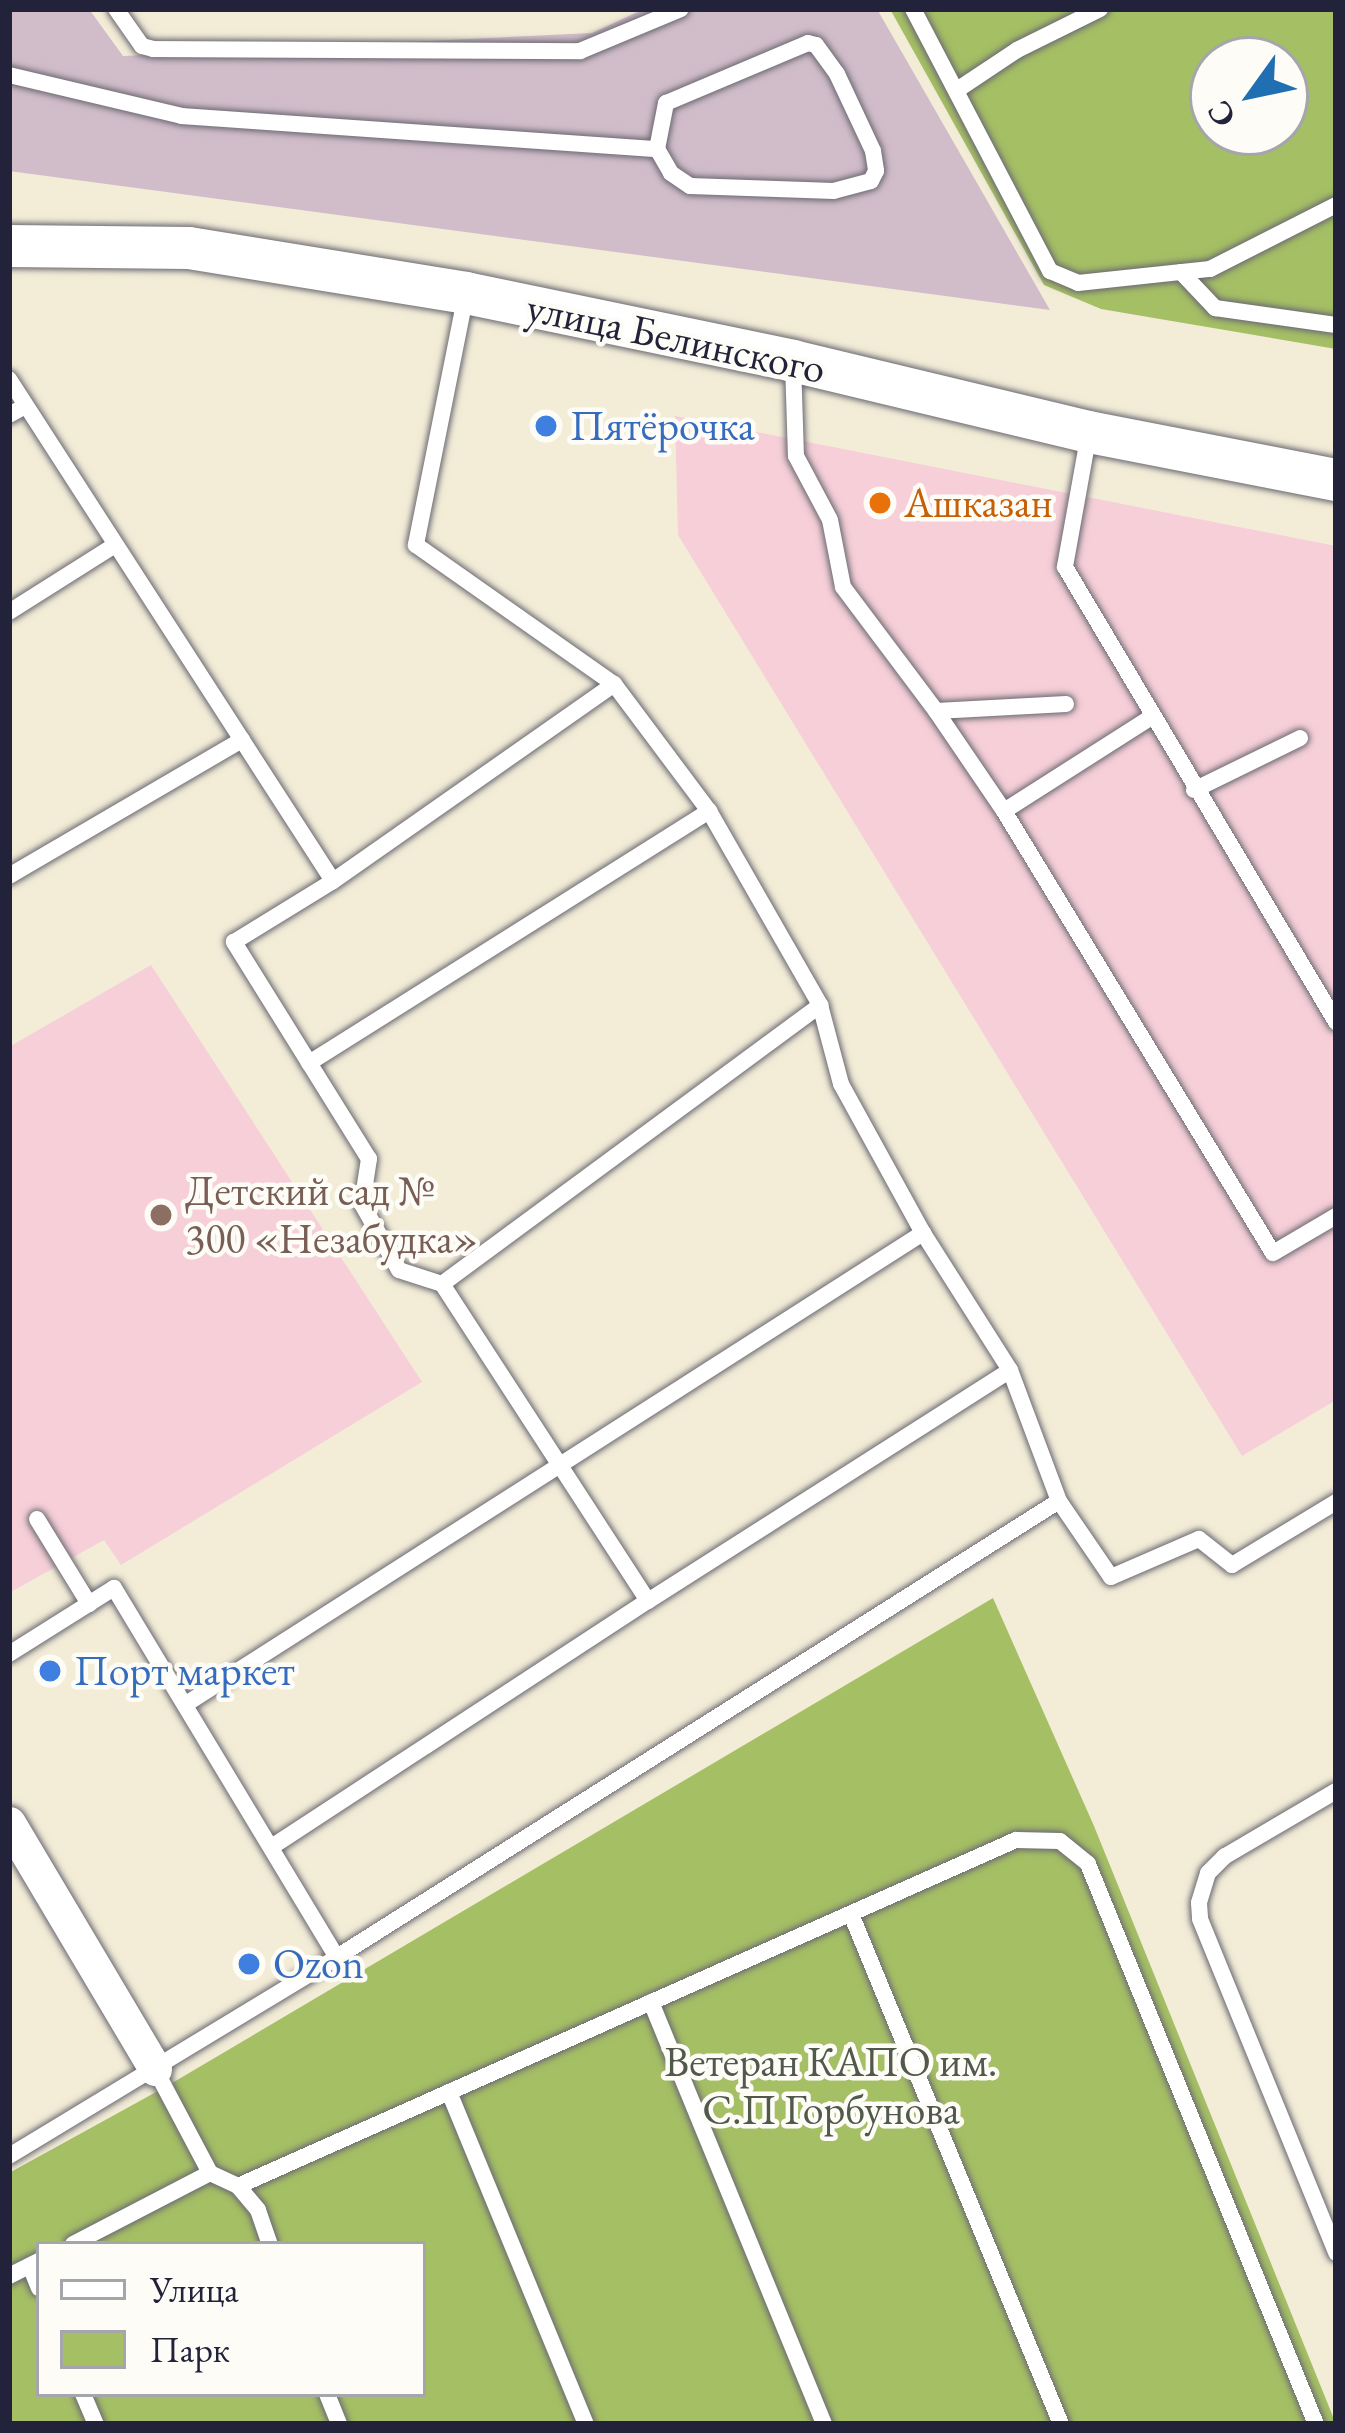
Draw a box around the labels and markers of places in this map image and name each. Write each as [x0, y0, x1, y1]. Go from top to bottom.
place label: Пятёрочка [570, 401, 755, 451]
marker: Пятёрочка [533, 413, 559, 439]
place label: Ашказан [904, 478, 1053, 528]
marker: Ашказан [867, 490, 893, 516]
place label: Детский сад № 300 «Незабудка» [185, 1166, 478, 1264]
marker: Детский сад № 300 «Незабудка» [148, 1202, 174, 1228]
place label: Порт маркет [74, 1646, 295, 1696]
marker: Порт маркет [37, 1658, 63, 1684]
place label: Ozon [273, 1939, 364, 1989]
marker: Ozon [236, 1951, 262, 1977]

